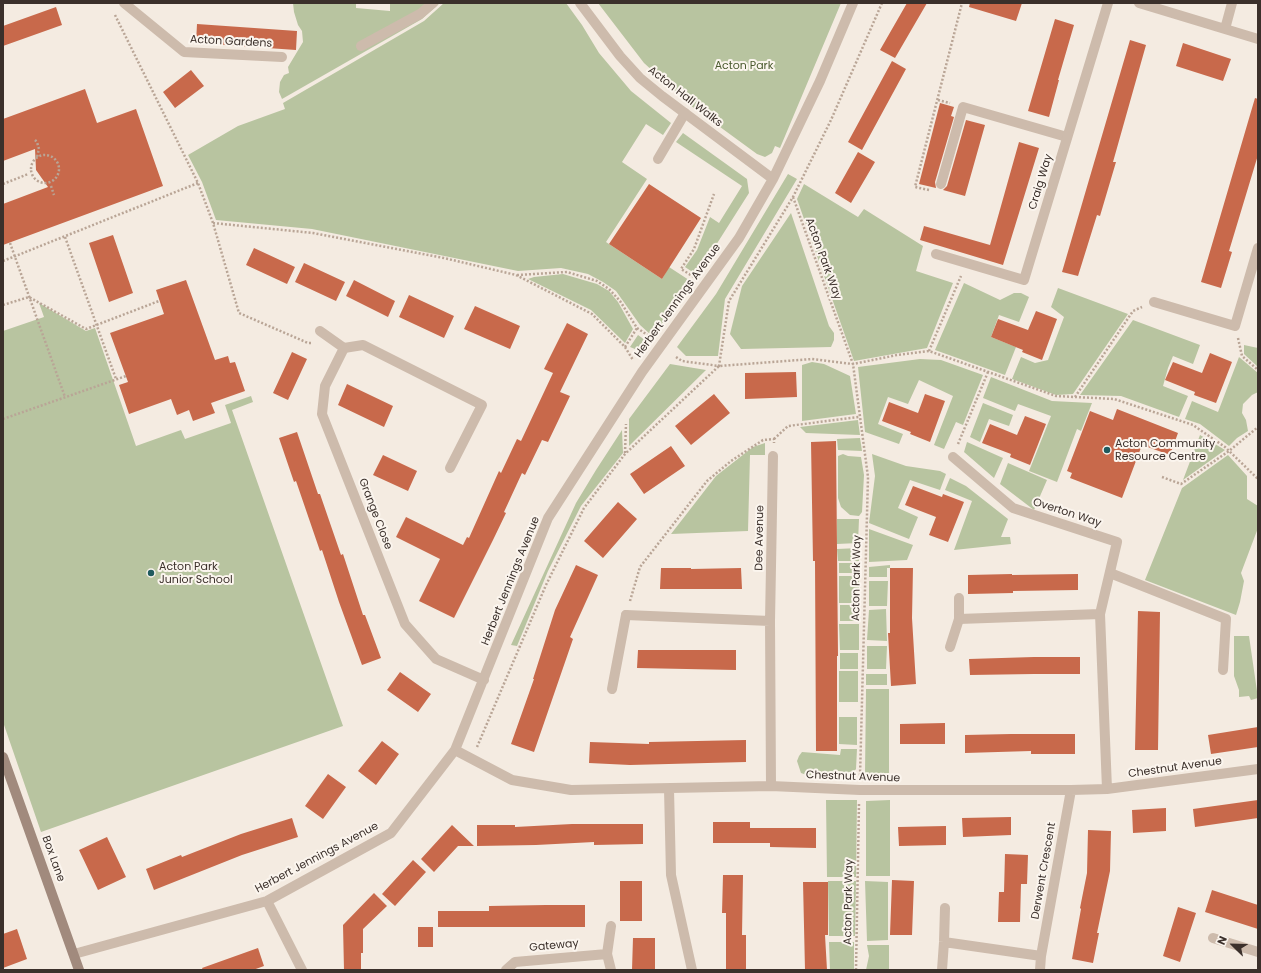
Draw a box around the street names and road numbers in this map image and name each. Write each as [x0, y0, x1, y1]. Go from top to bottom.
street label: Acton Gardens [190, 33, 272, 51]
street label: Acton Hall Walks [645, 64, 725, 130]
street label: Craig Way [1026, 153, 1056, 211]
street label: Acton Park Way [802, 216, 844, 302]
street label: Herbert Jennings Avenue [632, 241, 724, 361]
street label: Grange Close [355, 477, 395, 551]
street label: Overton Way [1031, 496, 1103, 530]
street label: Dee Avenue [753, 505, 767, 571]
street label: Herbert Jennings Avenue [479, 515, 543, 647]
street label: Acton Park Way [850, 535, 864, 621]
street label: Chestnut Avenue [1127, 755, 1223, 781]
street label: Chestnut Avenue [806, 769, 900, 785]
street label: Herbert Jennings Avenue [253, 820, 381, 896]
street label: Derwent Crescent [1029, 821, 1059, 921]
street label: Box Lane [39, 834, 67, 884]
street label: Acton Park Way [842, 859, 856, 945]
street label: Gateway [529, 937, 579, 955]

